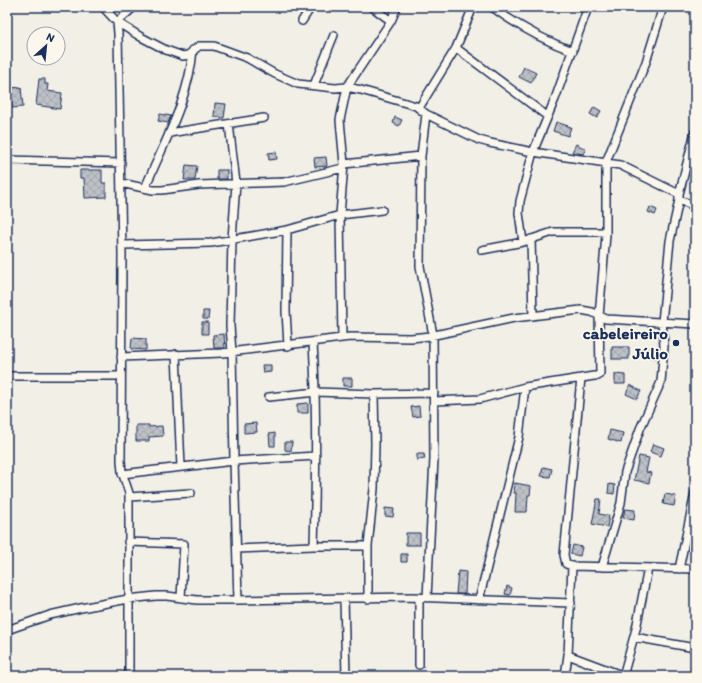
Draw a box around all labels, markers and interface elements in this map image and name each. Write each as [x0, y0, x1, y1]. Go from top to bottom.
north arrow [26, 26, 66, 66]
text: N [44, 30, 57, 45]
place label: cabeleireiro Júlio [583, 323, 668, 363]
marker: cabeleireiro Júlio [671, 338, 681, 348]

